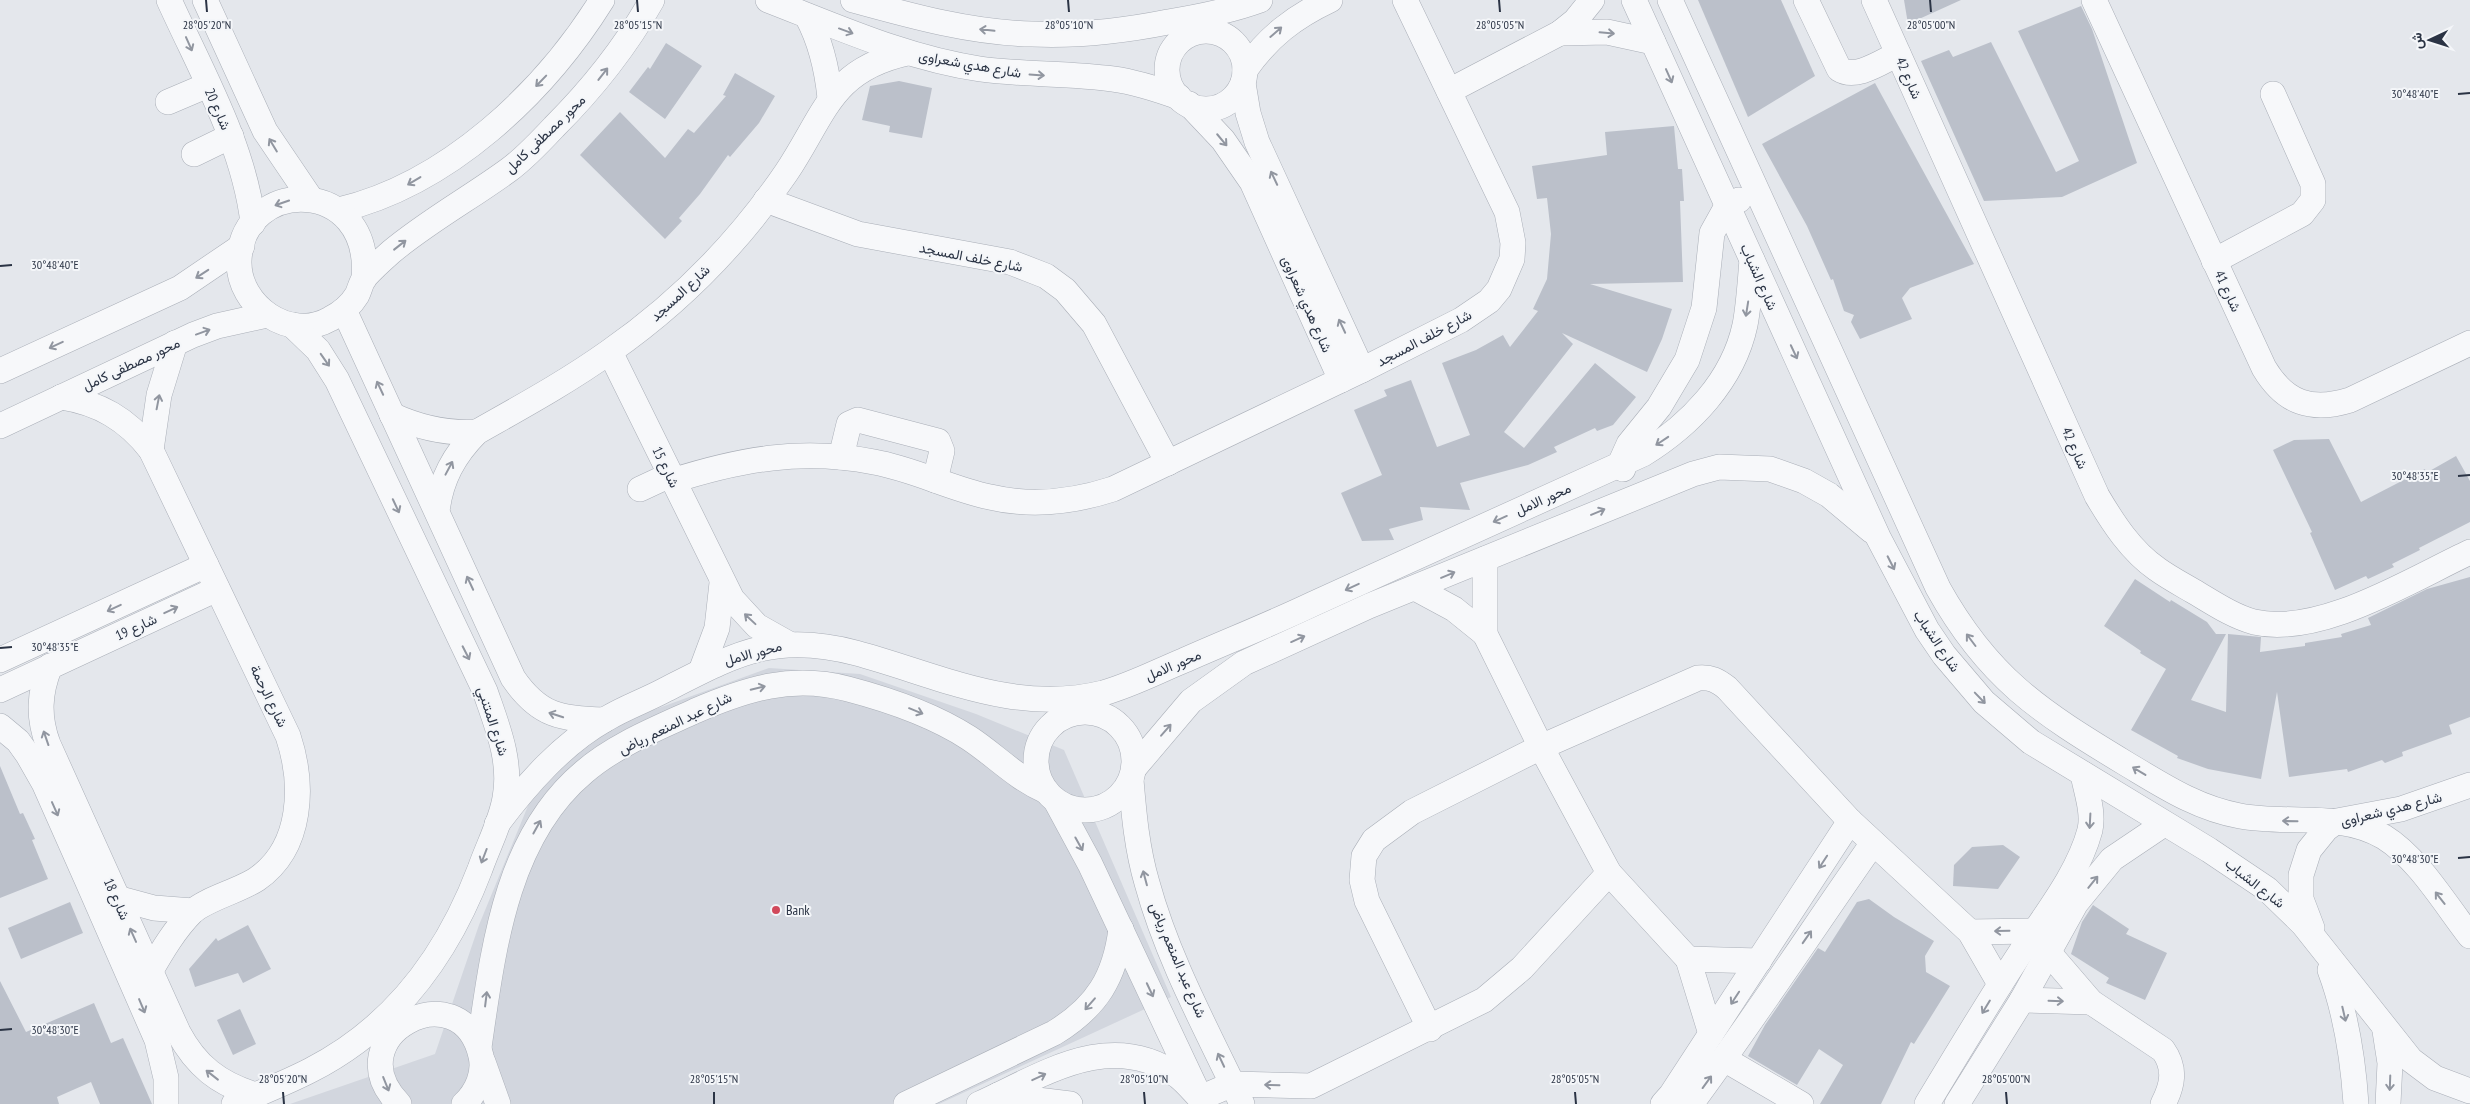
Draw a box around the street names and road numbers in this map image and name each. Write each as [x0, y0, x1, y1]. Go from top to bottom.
street label: شارع هدي شعراوى [917, 46, 1023, 85]
street label: شارع 42 [1890, 54, 1926, 102]
street label: شارع 20 [199, 85, 235, 133]
street label: محور مصطفى كامل [501, 91, 589, 177]
street label: شارع خلف المسجد [917, 238, 1024, 278]
street label: شارع الشباب [1735, 241, 1782, 314]
street label: شارع هدي شعراوى [1275, 253, 1336, 356]
street label: شارع المسجد [646, 261, 715, 327]
street label: شارع 41 [2209, 267, 2245, 315]
street label: شارع خلف المسجد [1373, 305, 1476, 372]
street label: محور مصطفى كامل [79, 334, 183, 394]
street label: شارع 42 [2056, 424, 2092, 472]
street label: شارع 15 [647, 443, 684, 491]
street label: محور الامل [1512, 479, 1574, 519]
street label: شارع الشباب [1908, 607, 1964, 677]
street label: شارع 19 [112, 610, 160, 646]
street label: محور الامل [722, 637, 784, 669]
street label: محور الامل [1142, 645, 1204, 685]
street label: شارع الرحمة [244, 662, 292, 731]
street label: شارع المتنبي [471, 684, 513, 759]
street label: شارع عبد المنعم رياض [615, 688, 735, 760]
street label: شارع هدي شعراوى [2338, 788, 2444, 833]
street label: شارع الشباب [2220, 854, 2289, 914]
street label: شارع 18 [98, 875, 134, 923]
street label: شارع عبد المنعم رياض [1144, 899, 1210, 1021]

